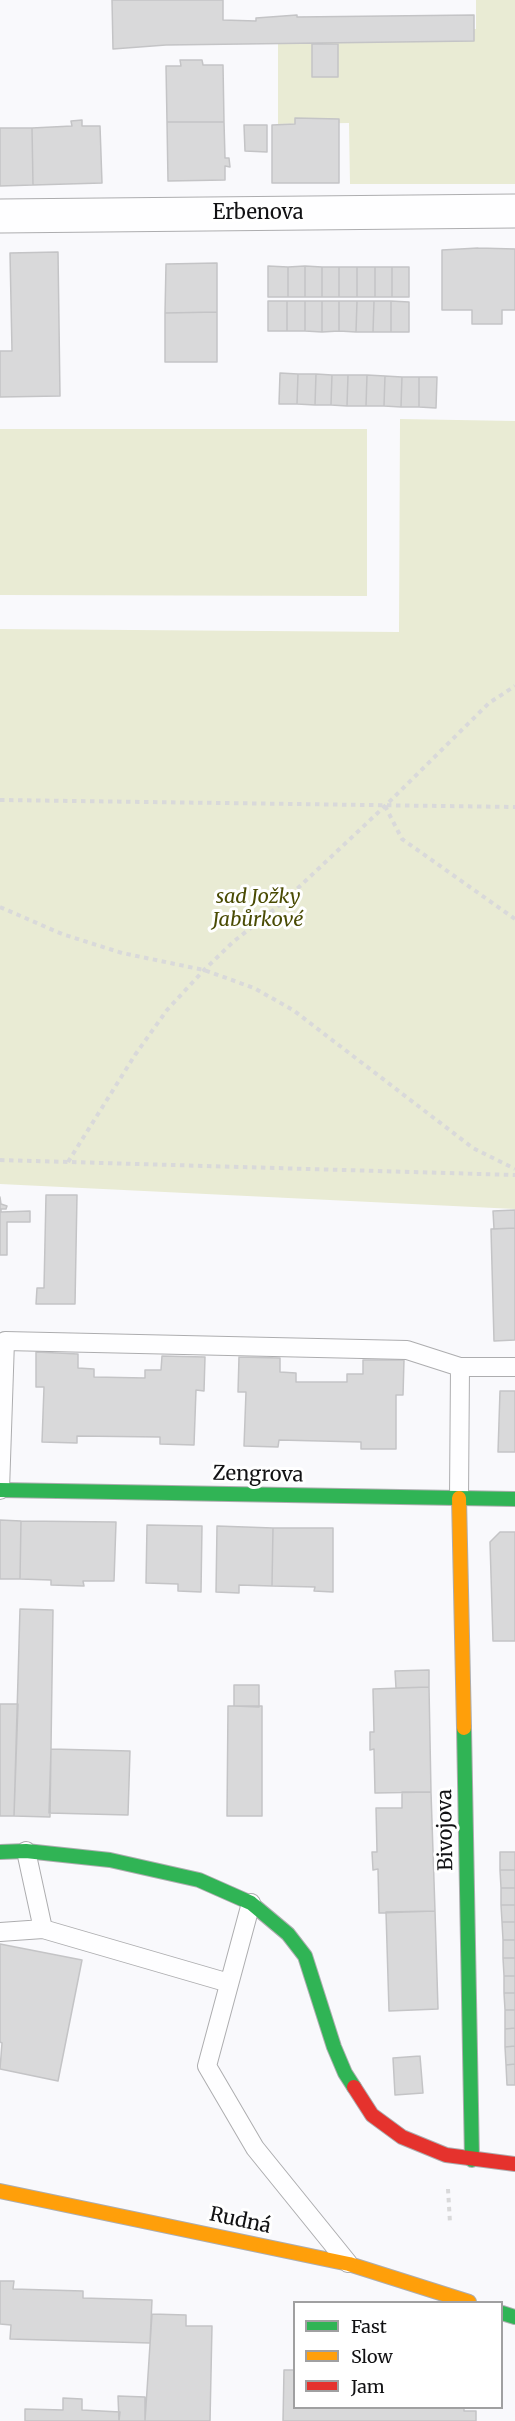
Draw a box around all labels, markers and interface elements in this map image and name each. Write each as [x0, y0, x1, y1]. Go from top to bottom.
street label: Erbenova [212, 201, 304, 225]
park label: sad Jožky Jabůrkové [213, 885, 303, 932]
street label: Zengrova [212, 1462, 304, 1488]
street label: Bivojova [433, 1789, 459, 1871]
street label: Rudná [207, 2203, 273, 2239]
legend [293, 2301, 503, 2409]
text: Fast [351, 2315, 387, 2338]
text: Slow [351, 2345, 393, 2368]
text: Jam [351, 2375, 385, 2398]

